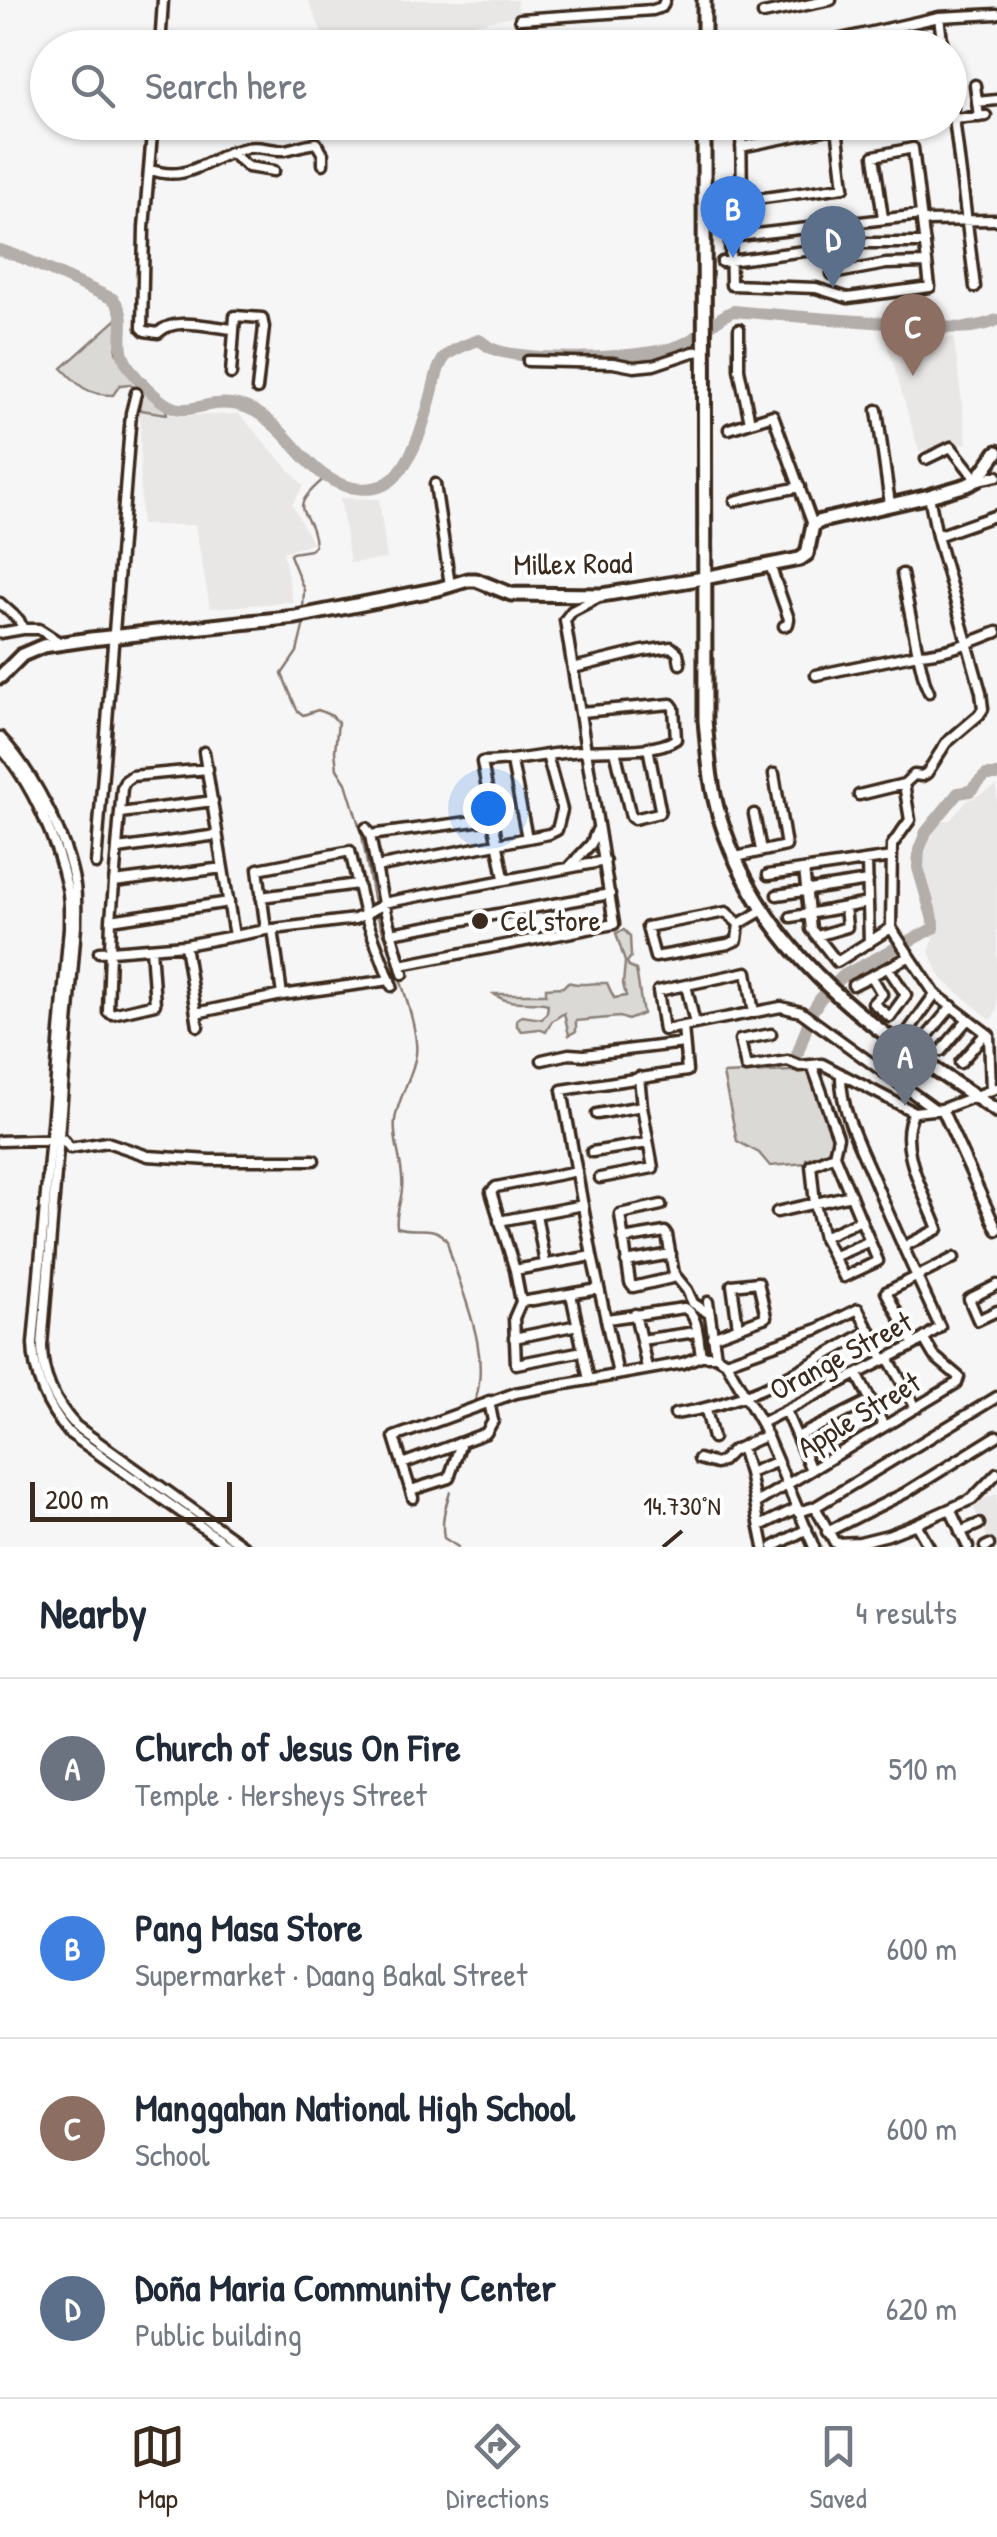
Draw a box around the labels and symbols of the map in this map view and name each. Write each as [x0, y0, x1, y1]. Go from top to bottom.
pin: B [700, 176, 766, 258]
pin: D [800, 206, 866, 288]
pin: C [880, 294, 946, 376]
street label: Millex Road [513, 542, 633, 584]
your location [463, 783, 514, 834]
place label: Cel store [500, 900, 601, 940]
marker: Cel store [469, 910, 491, 932]
pin: A [872, 1024, 938, 1106]
street label: Orange Street [762, 1301, 919, 1409]
street label: Apple Street [789, 1361, 928, 1467]
scale bar [30, 1477, 232, 1522]
text: 14.730°N [643, 1489, 721, 1523]

